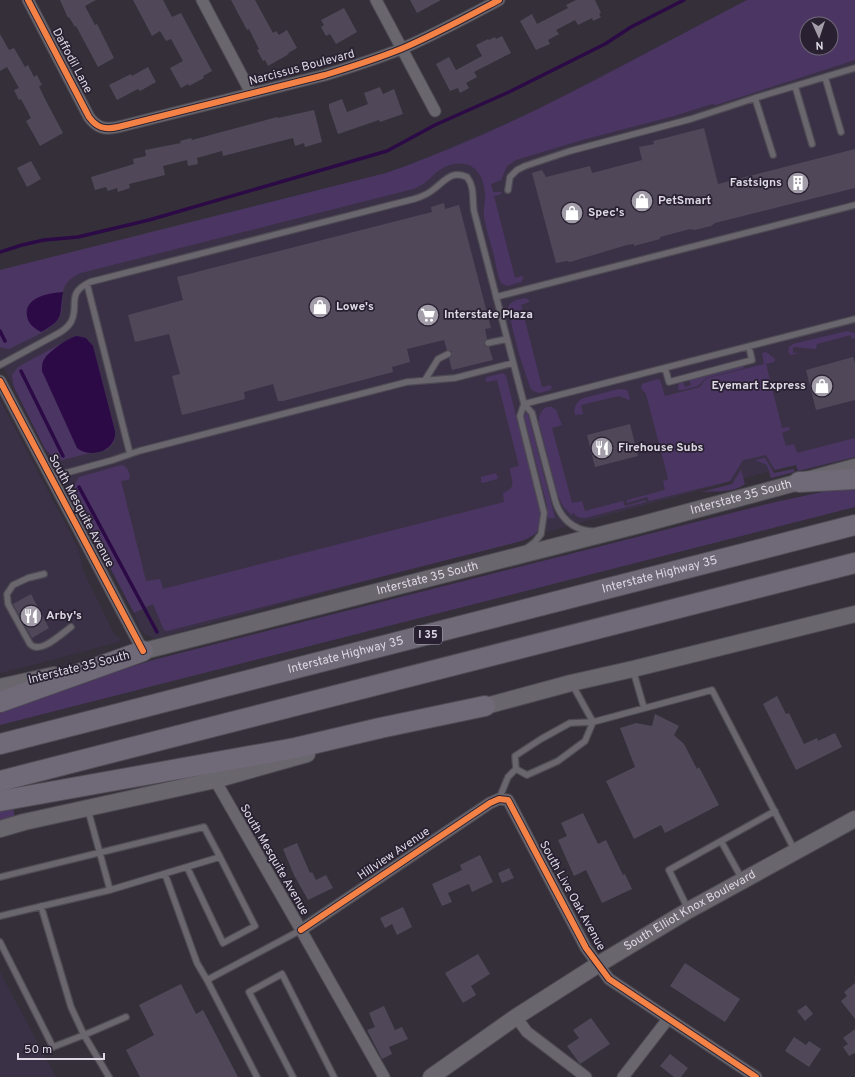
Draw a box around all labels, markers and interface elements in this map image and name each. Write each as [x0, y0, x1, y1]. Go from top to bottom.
north arrow [799, 16, 839, 56]
street label: Daffodil Lane [48, 26, 96, 96]
text: N [815, 38, 824, 52]
street label: Narcissus Boulevard [247, 46, 357, 90]
building icon: Fastsigns [785, 170, 811, 196]
place label: Fastsigns [730, 175, 782, 191]
shop icon: PetSmart [629, 188, 655, 214]
place label: PetSmart [658, 193, 712, 209]
shop icon: Spec's [559, 200, 585, 226]
place label: Spec's [588, 205, 625, 221]
shop icon: Lowe's [307, 294, 333, 320]
place label: Lowe's [336, 299, 374, 315]
supermarket icon: Interstate Plaza [415, 302, 441, 328]
place label: Interstate Plaza [444, 307, 533, 323]
shop icon: Eyemart Express [809, 373, 835, 399]
place label: Eyemart Express [711, 378, 806, 394]
restaurant icon: Firehouse Subs [589, 435, 615, 461]
place label: Firehouse Subs [618, 440, 703, 456]
street label: South Mesquite Avenue [44, 452, 118, 570]
street label: Interstate 35 South [689, 476, 794, 519]
street label: Interstate Highway 35 [600, 553, 719, 598]
street label: Interstate 35 South [375, 558, 480, 599]
restaurant icon: Arby's [18, 603, 44, 629]
place label: Arby's [46, 608, 82, 624]
road number: I 35 [414, 626, 442, 644]
street label: Interstate Highway 35 [286, 633, 405, 678]
street label: Interstate 35 South [26, 648, 132, 688]
street label: South Mesquite Avenue [236, 802, 312, 918]
street label: Hillview Avenue [355, 824, 433, 884]
street label: South Live Oak Avenue [535, 838, 609, 954]
street label: South Elliot Knox Boulevard [621, 867, 759, 955]
scale bar [18, 1035, 104, 1061]
text: 50 m [24, 1042, 52, 1058]

